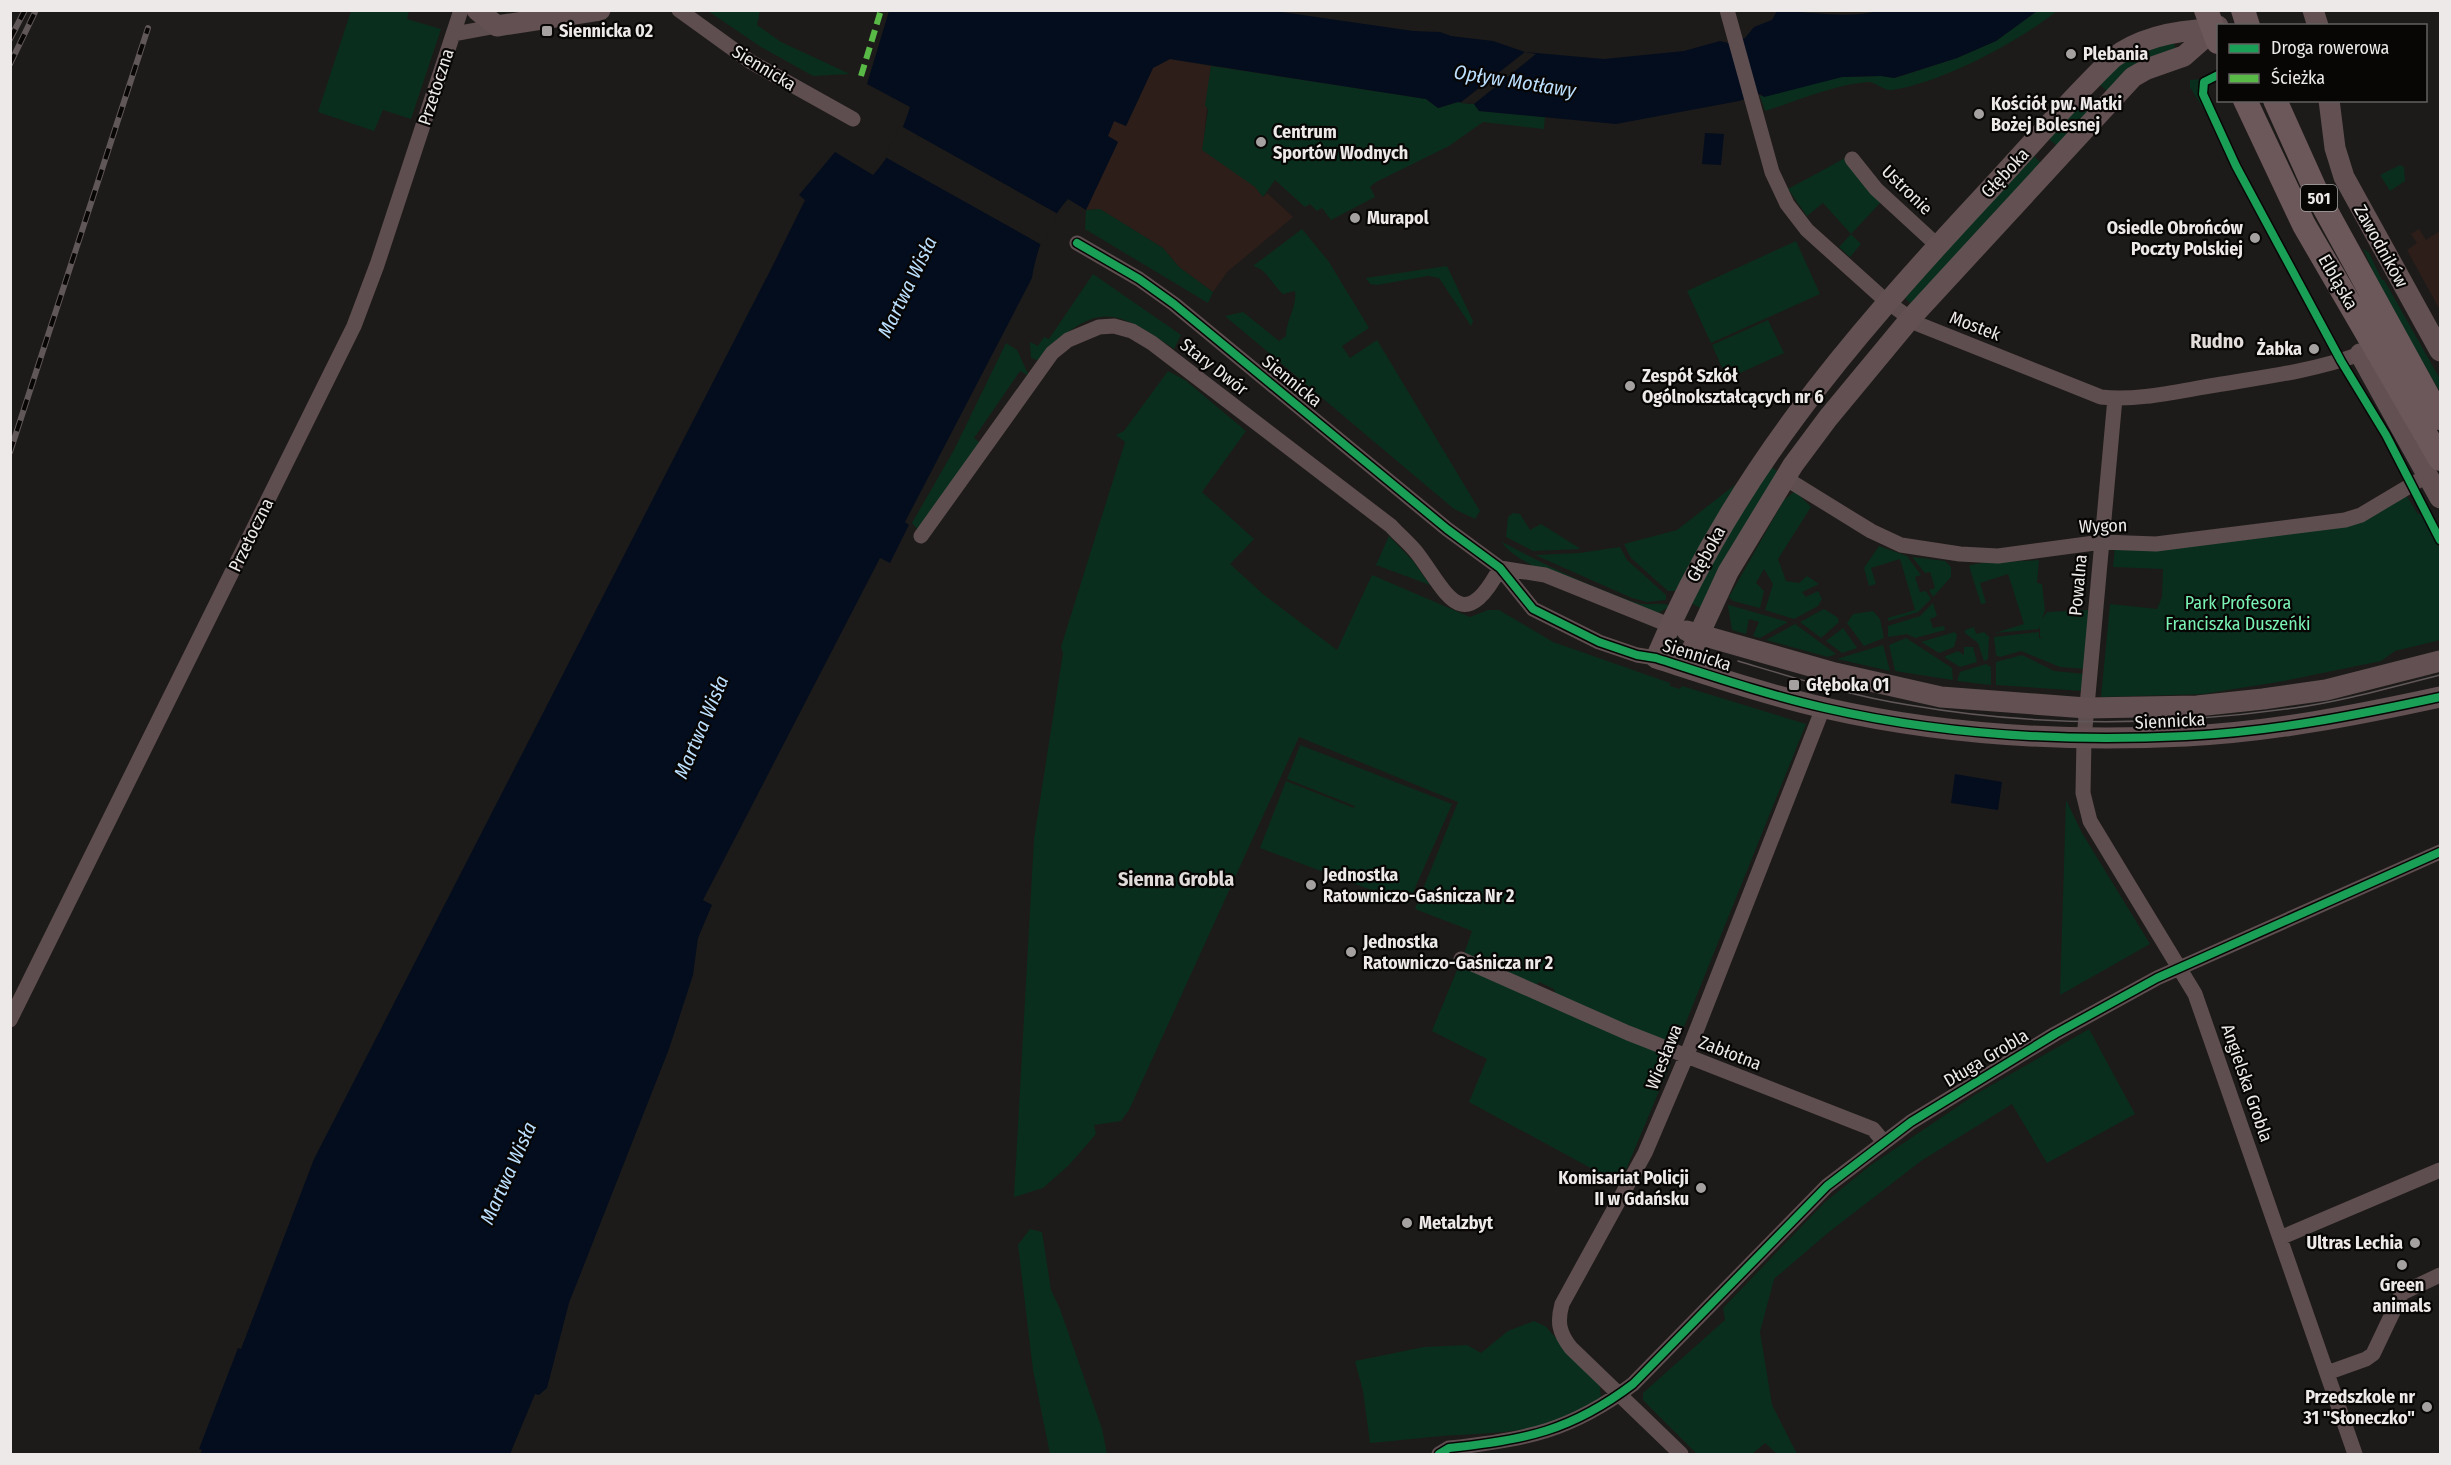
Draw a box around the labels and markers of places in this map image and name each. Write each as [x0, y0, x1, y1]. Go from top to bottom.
place label: Siennicka 02 [559, 20, 653, 42]
marker: Siennicka 02 [540, 24, 554, 38]
place label: Plebania [2083, 43, 2148, 65]
marker: Plebania [2064, 47, 2078, 61]
place label: Kościół pw. Matki Bożej Bolesnej [1991, 93, 2122, 136]
marker: Kościół pw. Matki Bożej Bolesnej [1972, 107, 1986, 121]
place label: Centrum Sportów Wodnych [1273, 121, 1408, 164]
marker: Centrum Sportów Wodnych [1254, 135, 1268, 149]
place label: Murapol [1367, 207, 1429, 229]
marker: Murapol [1348, 211, 1362, 225]
place label: Osiedle Obrońców Poczty Polskiej [2107, 217, 2244, 260]
marker: Osiedle Obrońców Poczty Polskiej [2248, 231, 2262, 245]
place label: Żabka [2257, 338, 2302, 360]
marker: Żabka [2307, 342, 2321, 356]
place label: Zespół Szkół Ogólnokształcących nr 6 [1642, 365, 1824, 408]
marker: Zespół Szkół Ogólnokształcących nr 6 [1623, 379, 1637, 393]
place label: Głęboka 01 [1806, 674, 1889, 696]
marker: Głęboka 01 [1787, 678, 1801, 692]
place label: Jednostka Ratowniczo-Gaśnicza Nr 2 [1322, 864, 1514, 907]
marker: Jednostka Ratowniczo-Gaśnicza Nr 2 [1304, 878, 1318, 892]
place label: Jednostka Ratowniczo-Gaśnicza nr 2 [1362, 931, 1553, 974]
marker: Jednostka Ratowniczo-Gaśnicza nr 2 [1344, 945, 1358, 959]
place label: Komisariat Policji II w Gdańsku [1558, 1167, 1689, 1210]
marker: Komisariat Policji II w Gdańsku [1694, 1181, 1708, 1195]
place label: Metalzbyt [1419, 1212, 1494, 1234]
marker: Metalzbyt [1400, 1216, 1414, 1230]
place label: Ultras Lechia [2307, 1232, 2403, 1254]
marker: Ultras Lechia [2408, 1236, 2422, 1250]
marker: Green animals [2395, 1258, 2409, 1272]
place label: Green animals [2373, 1274, 2431, 1317]
place label: Przedszkole nr 31 "Słoneczko" [2302, 1386, 2415, 1429]
marker: Przedszkole nr 31 "Słoneczko" [2420, 1400, 2434, 1414]

